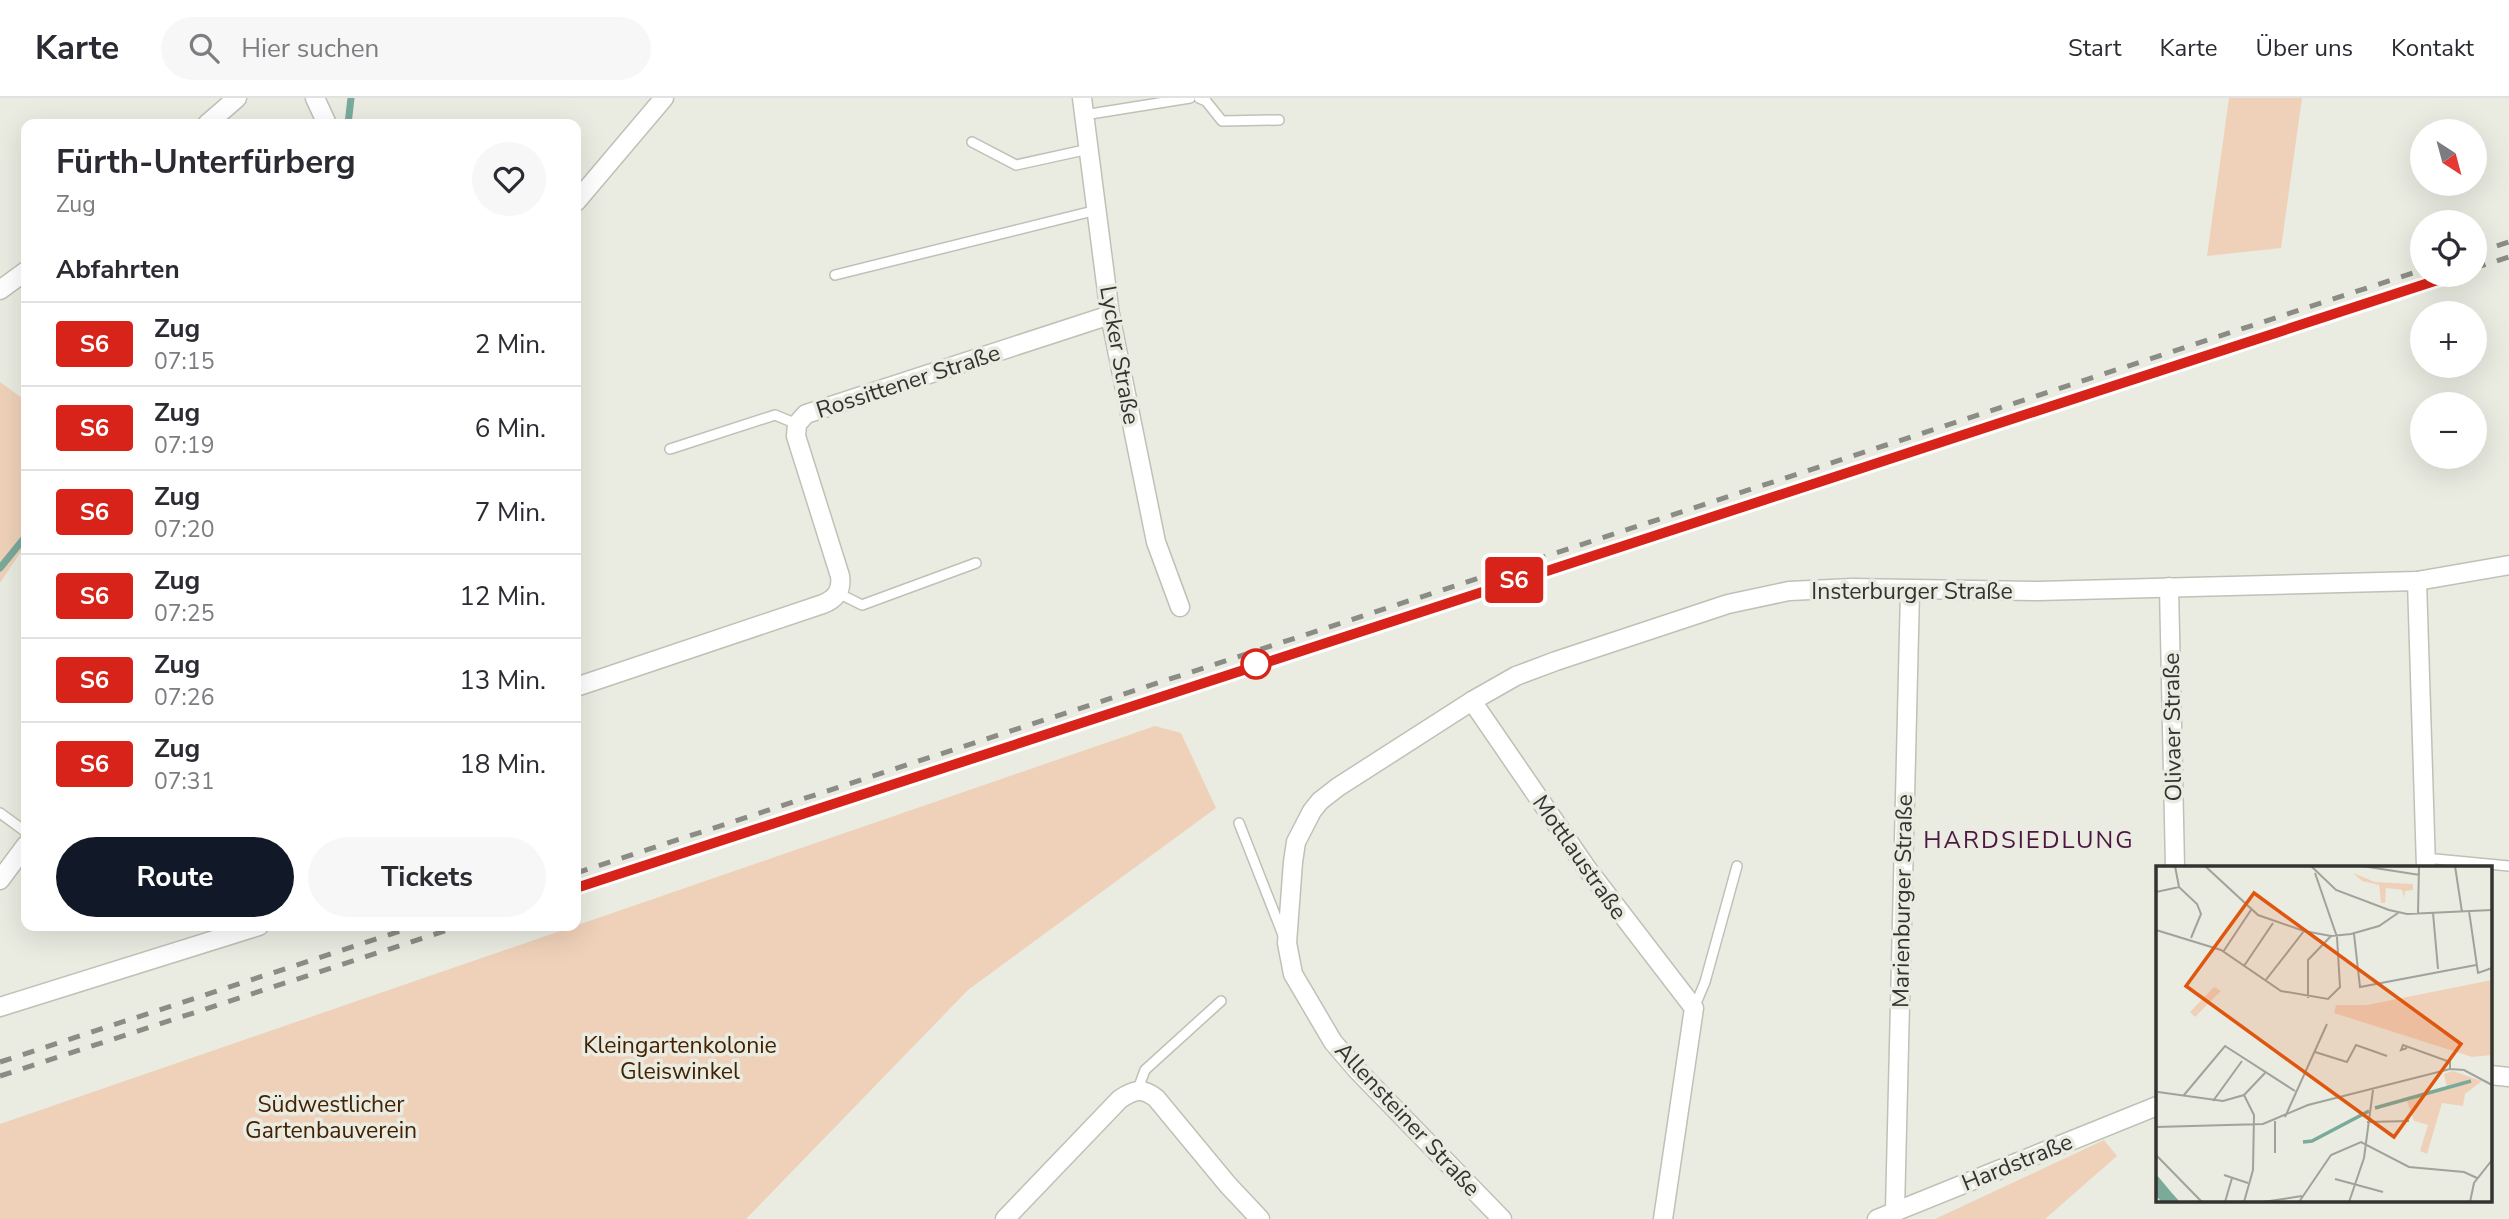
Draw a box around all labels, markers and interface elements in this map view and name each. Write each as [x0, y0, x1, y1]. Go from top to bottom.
search box [161, 17, 651, 80]
text: Karte [35, 26, 119, 71]
icon: search [185, 29, 223, 67]
text: Hier suchen [241, 31, 379, 66]
text: Start [2068, 32, 2121, 64]
text: Karte [2159, 32, 2217, 64]
text: Über uns [2255, 32, 2353, 64]
text: Kontakt [2391, 32, 2474, 64]
north arrow [2410, 119, 2487, 196]
map controls [2410, 119, 2487, 469]
text: Fürth-Unterfürberg [56, 140, 356, 185]
button: heart [472, 142, 546, 216]
text: Zug [56, 189, 96, 220]
button: locate [2410, 210, 2487, 287]
text: Abfahrten [56, 252, 180, 287]
street label: Lycker Straße [1092, 283, 1147, 427]
button: + [2410, 301, 2487, 378]
text: Zug [154, 311, 200, 346]
text: 2 Min. [475, 327, 546, 362]
text: S6 [80, 328, 109, 360]
street label: Rossittener Straße [812, 337, 1004, 426]
text: 07:15 [154, 346, 214, 377]
button: − [2410, 392, 2487, 469]
text: Zug [154, 395, 200, 430]
text: 6 Min. [475, 411, 546, 446]
text: S6 [80, 412, 109, 444]
text: 07:19 [154, 430, 214, 461]
text: Zug [154, 479, 200, 514]
text: 7 Min. [475, 495, 546, 530]
text: S6 [80, 496, 109, 528]
text: 07:20 [154, 514, 214, 545]
line badge: S6 [1482, 557, 1546, 603]
text: Zug [154, 563, 200, 598]
text: S6 [1499, 564, 1529, 596]
street label: Insterburger Straße [1811, 576, 2013, 607]
text: 12 Min. [459, 579, 546, 614]
text: S6 [80, 580, 109, 612]
text: 07:25 [154, 598, 214, 629]
text: Zug [154, 647, 200, 682]
unlabelled marker [1241, 649, 1271, 679]
street label: Olivaer Straße [2156, 652, 2189, 802]
text: 13 Min. [459, 663, 546, 698]
text: S6 [80, 664, 109, 696]
text: 07:26 [154, 682, 214, 713]
text: Zug [154, 731, 200, 766]
text: 18 Min. [459, 747, 546, 782]
text: S6 [80, 748, 109, 780]
text: 07:31 [154, 766, 214, 797]
street label: Mottlaustraße [1525, 789, 1634, 926]
street label: Marienburger Straße [1885, 794, 1920, 1008]
district label: HARDSIEDLUNG [1923, 824, 2135, 856]
button: Route [56, 837, 294, 917]
button: Tickets [308, 837, 546, 917]
inset map [2156, 866, 2492, 1202]
park label: Kleingartenkolonie Gleiswinkel [583, 1030, 777, 1087]
street label: Allensteiner Straße [1328, 1036, 1487, 1203]
park label: Südwestlicher Gartenbauverein [245, 1089, 417, 1146]
street label: Hardstraße [1957, 1126, 2077, 1199]

